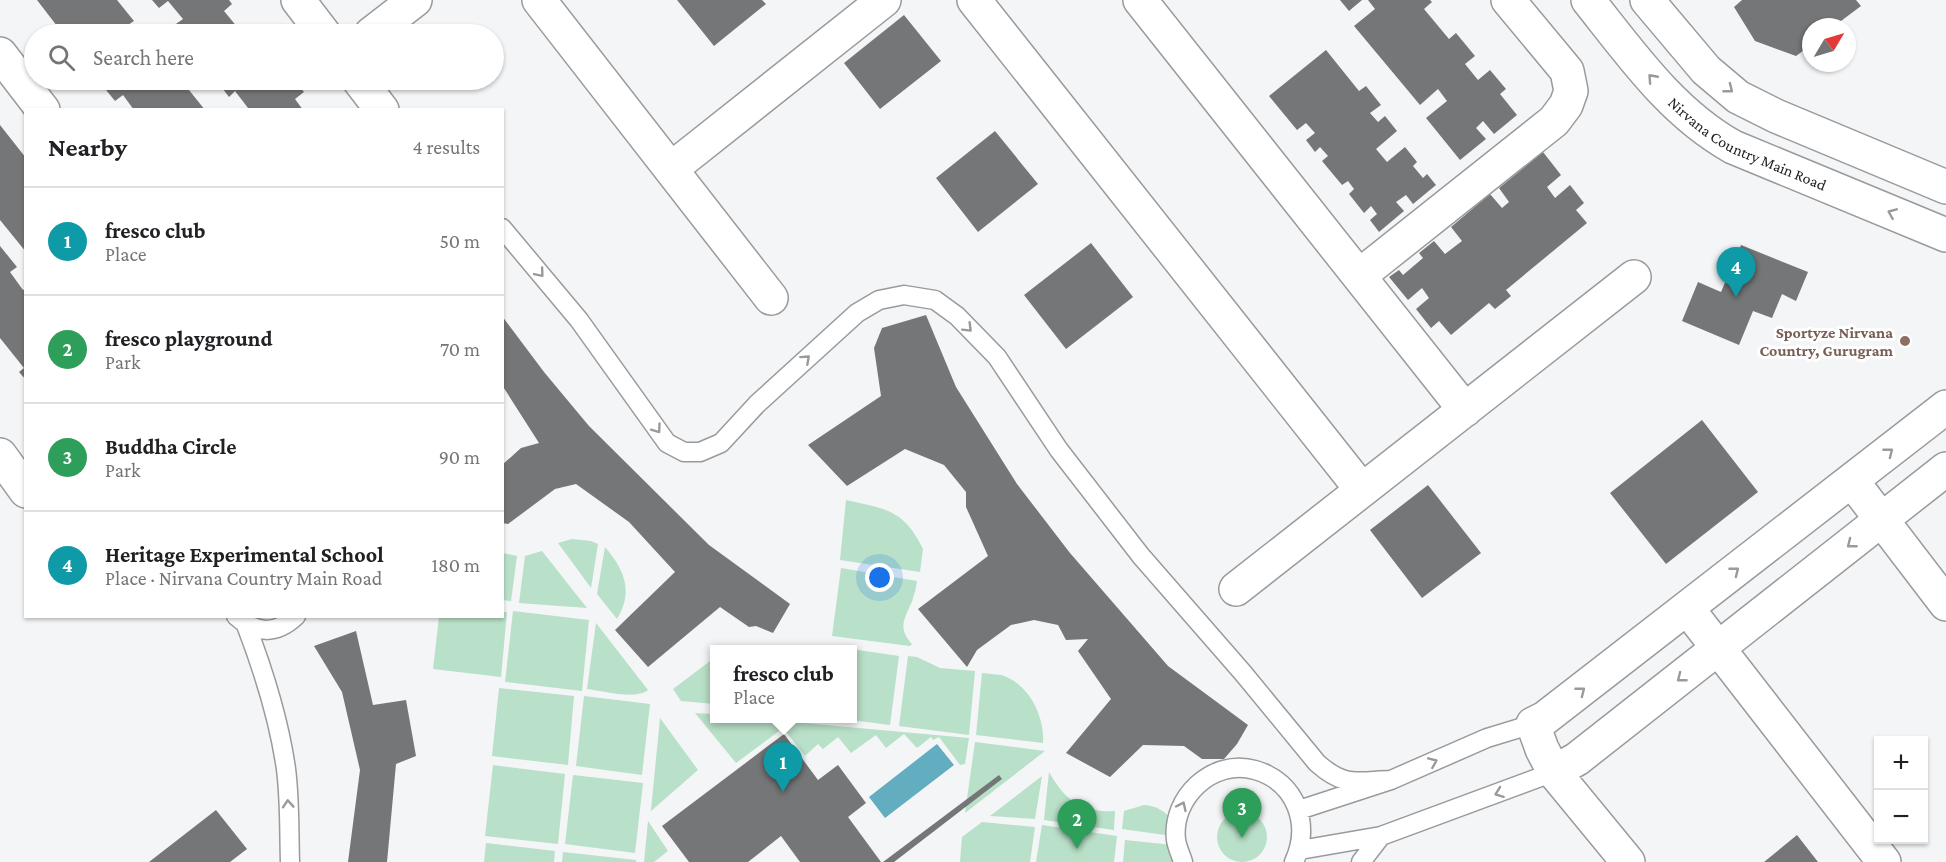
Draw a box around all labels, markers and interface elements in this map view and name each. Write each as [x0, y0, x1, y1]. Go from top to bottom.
north arrow [1802, 18, 1856, 72]
search box [24, 24, 504, 90]
icon: search [45, 41, 78, 74]
text: Search here [93, 45, 194, 70]
one-way arrow [1648, 74, 1659, 85]
one-way arrow [1722, 82, 1733, 93]
street label: Nirvana Country Main Road [1665, 94, 1829, 194]
text: Nearby [48, 133, 127, 162]
text: 4 results [413, 136, 480, 158]
one-way arrow [1887, 208, 1898, 220]
text: fresco club [105, 218, 206, 243]
text: 1 [64, 230, 71, 252]
text: 50 m [439, 230, 480, 252]
text: Place [105, 243, 147, 265]
pin: 4 [1716, 248, 1756, 297]
one-way arrow [533, 266, 544, 277]
one-way arrow [961, 320, 972, 331]
place label: Sportyze Nirvana Country, Gurugram [1759, 324, 1893, 359]
text: fresco playground [105, 326, 272, 351]
marker: Sportyze Nirvana Country, Gurugram [1898, 334, 1912, 348]
text: 2 [62, 338, 73, 360]
text: 70 m [440, 338, 480, 360]
text: Park [105, 351, 141, 373]
one-way arrow [799, 355, 810, 366]
one-way arrow [650, 422, 661, 433]
text: Buddha Circle [105, 434, 236, 459]
text: 3 [63, 446, 72, 468]
text: 90 m [439, 446, 480, 468]
one-way arrow [1882, 448, 1893, 459]
text: Park [105, 459, 141, 481]
one-way arrow [1847, 537, 1858, 548]
text: Heritage Experimental School [105, 542, 384, 567]
text: 4 [62, 554, 73, 576]
text: 180 m [431, 554, 480, 576]
your location [865, 563, 894, 592]
text: Place · Nirvana Country Main Road [105, 567, 382, 589]
one-way arrow [1728, 568, 1739, 579]
popup [710, 645, 857, 723]
text: fresco club [733, 661, 834, 686]
one-way arrow [1677, 670, 1688, 681]
text: Place [733, 686, 775, 708]
one-way arrow [1574, 687, 1585, 698]
map controls [1874, 736, 1928, 844]
button: + [1874, 736, 1928, 790]
pin: 1 [764, 742, 802, 792]
one-way arrow [1426, 757, 1437, 769]
one-way arrow [1494, 785, 1505, 798]
pin: 3 [1222, 788, 1262, 838]
button: − [1874, 790, 1928, 844]
one-way arrow [282, 799, 295, 808]
pin: 2 [1058, 800, 1096, 849]
one-way arrow [1175, 801, 1187, 812]

